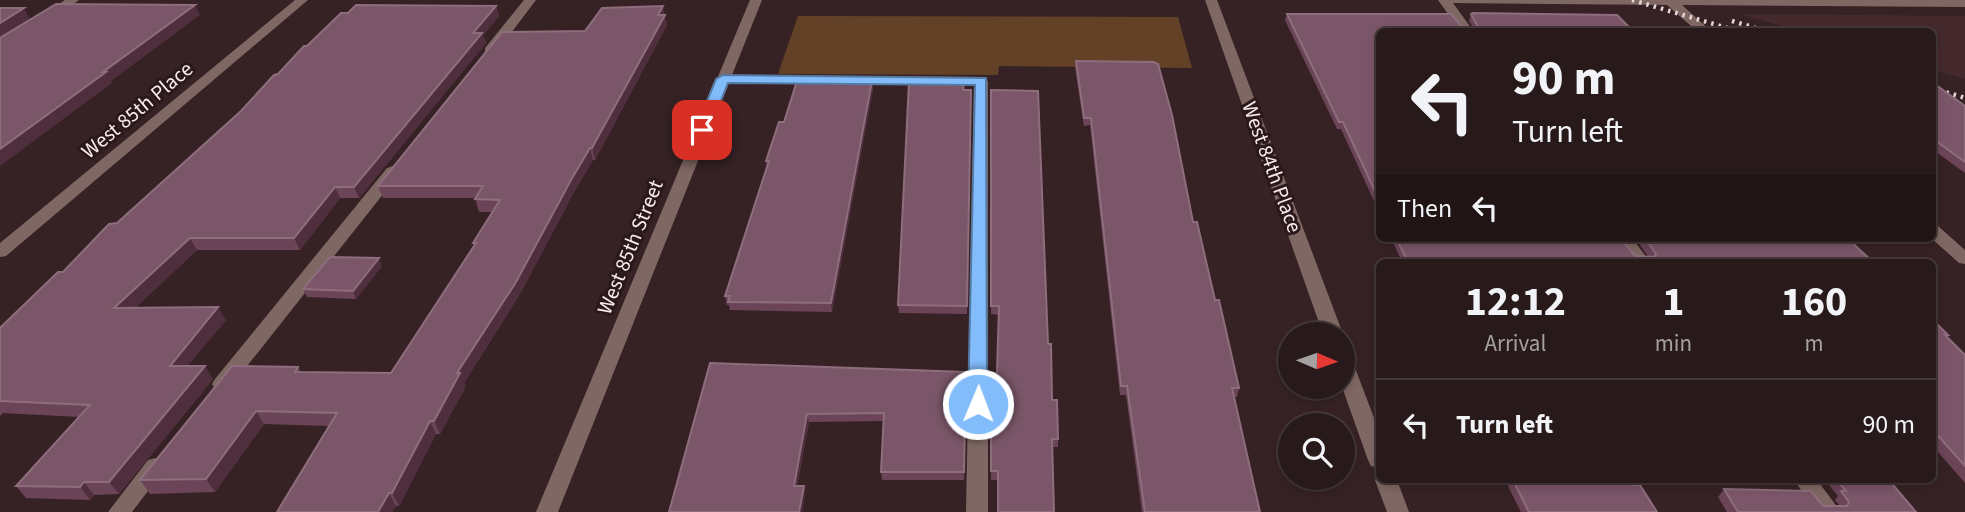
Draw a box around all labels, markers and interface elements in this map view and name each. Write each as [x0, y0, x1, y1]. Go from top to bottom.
text: 90 m [1512, 44, 1616, 114]
street label: West 85th Place [75, 54, 199, 166]
icon: left [1397, 56, 1488, 147]
street label: West 84th Place [1234, 97, 1310, 237]
pin [672, 100, 732, 160]
text: Turn left [1512, 109, 1623, 155]
icon: arrive [683, 111, 721, 149]
street label: West 85th Street [589, 175, 671, 319]
icon: left [1466, 189, 1504, 227]
text: Then [1397, 190, 1452, 227]
text: 12:12 [1465, 272, 1566, 332]
text: 1 [1662, 272, 1684, 332]
text: 160 [1781, 272, 1847, 332]
north arrow [1278, 322, 1354, 399]
map controls [1278, 322, 1355, 490]
text: Arrival [1484, 327, 1546, 360]
text: min [1655, 327, 1692, 360]
text: m [1804, 327, 1824, 360]
position arrow [941, 367, 1015, 441]
icon: left [1397, 406, 1435, 444]
text: Turn left [1456, 406, 1553, 443]
text: 90 m [1862, 406, 1915, 443]
button: search [1278, 413, 1355, 490]

